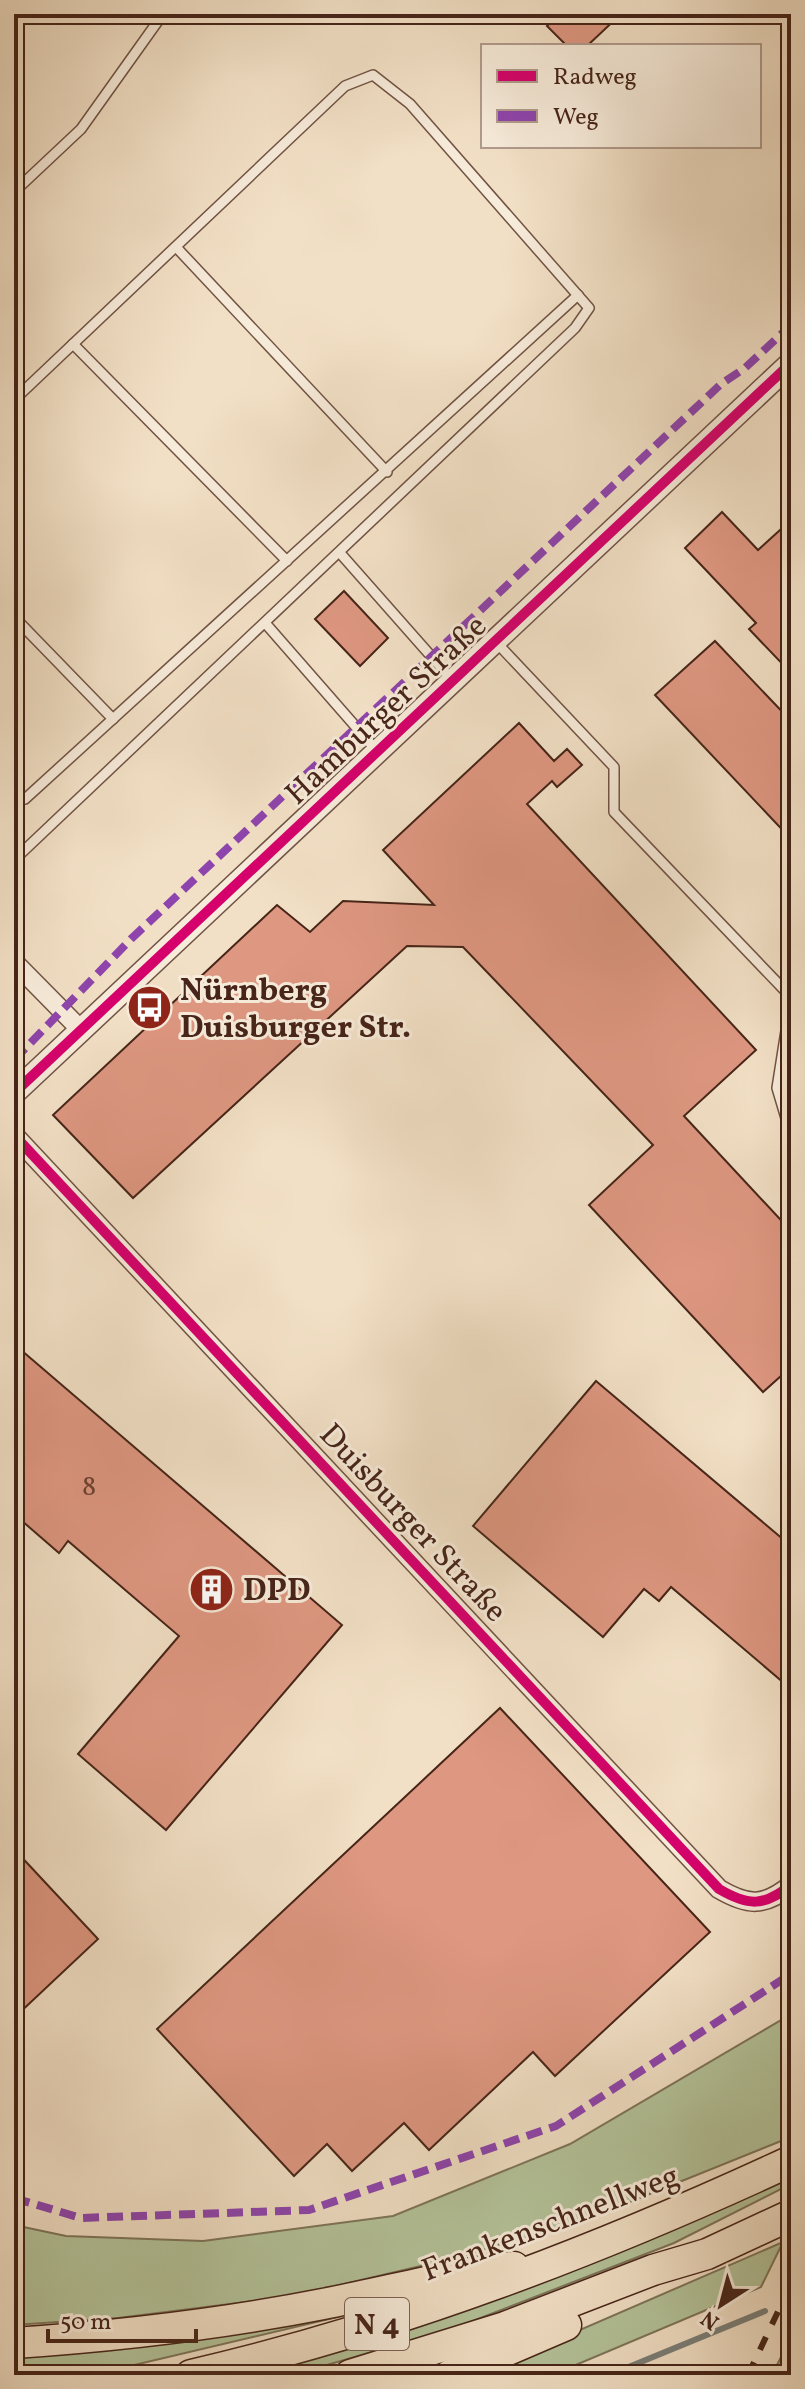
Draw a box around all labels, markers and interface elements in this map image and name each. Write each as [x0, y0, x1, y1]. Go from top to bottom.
legend [481, 44, 761, 148]
text: Radweg [553, 61, 637, 95]
text: Weg [553, 101, 599, 135]
street label: Hamburger Straße [277, 606, 498, 816]
place label: Nürnberg Duisburger Str. [180, 970, 411, 1051]
bus stop icon: Nürnberg Duisburger Str. [125, 983, 173, 1031]
street label: Duisburger Straße [308, 1415, 516, 1633]
house number: 8 [82, 1468, 96, 1507]
building icon: DPD [188, 1565, 236, 1613]
place label: DPD [243, 1570, 311, 1614]
street label: Frankenschnellweg [416, 2155, 686, 2294]
north arrow [681, 2265, 761, 2345]
scale bar [48, 2293, 196, 2343]
road number: N 4 [345, 2298, 409, 2350]
text: N [695, 2302, 726, 2336]
text: 50 m [60, 2306, 112, 2340]

